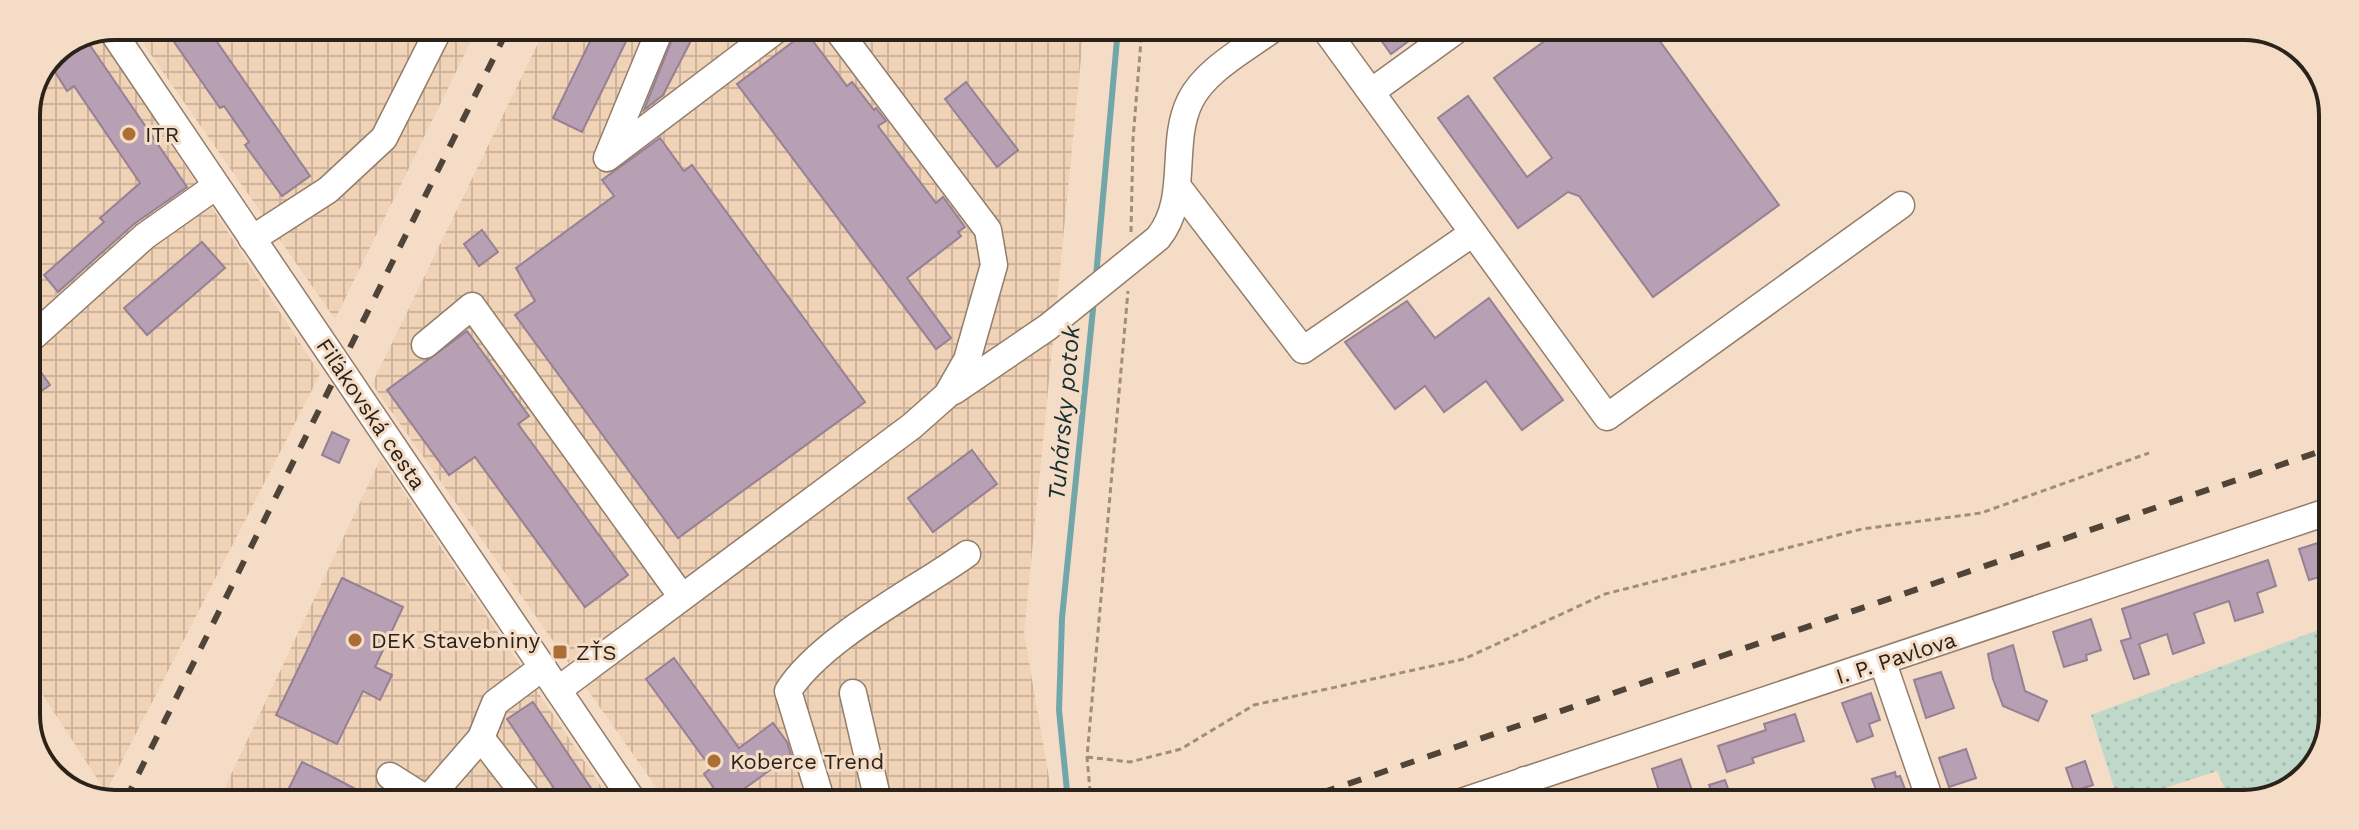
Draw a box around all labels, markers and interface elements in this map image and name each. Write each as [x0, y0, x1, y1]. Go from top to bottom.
place label: ITR [145, 122, 179, 147]
marker: ITR [120, 125, 138, 143]
water label: Tuhársky potok [1042, 323, 1086, 502]
street label: Fiľakovská cesta [311, 334, 431, 494]
street label: I. P. Pavlova [1833, 627, 1959, 689]
place label: DEK Stavebniny [371, 628, 541, 653]
marker: DEK Stavebniny [346, 631, 364, 649]
place label: ZŤS [576, 640, 617, 665]
marker: ZŤS [551, 643, 569, 661]
place label: Koberce Trend [730, 749, 884, 774]
marker: Koberce Trend [705, 752, 723, 770]

